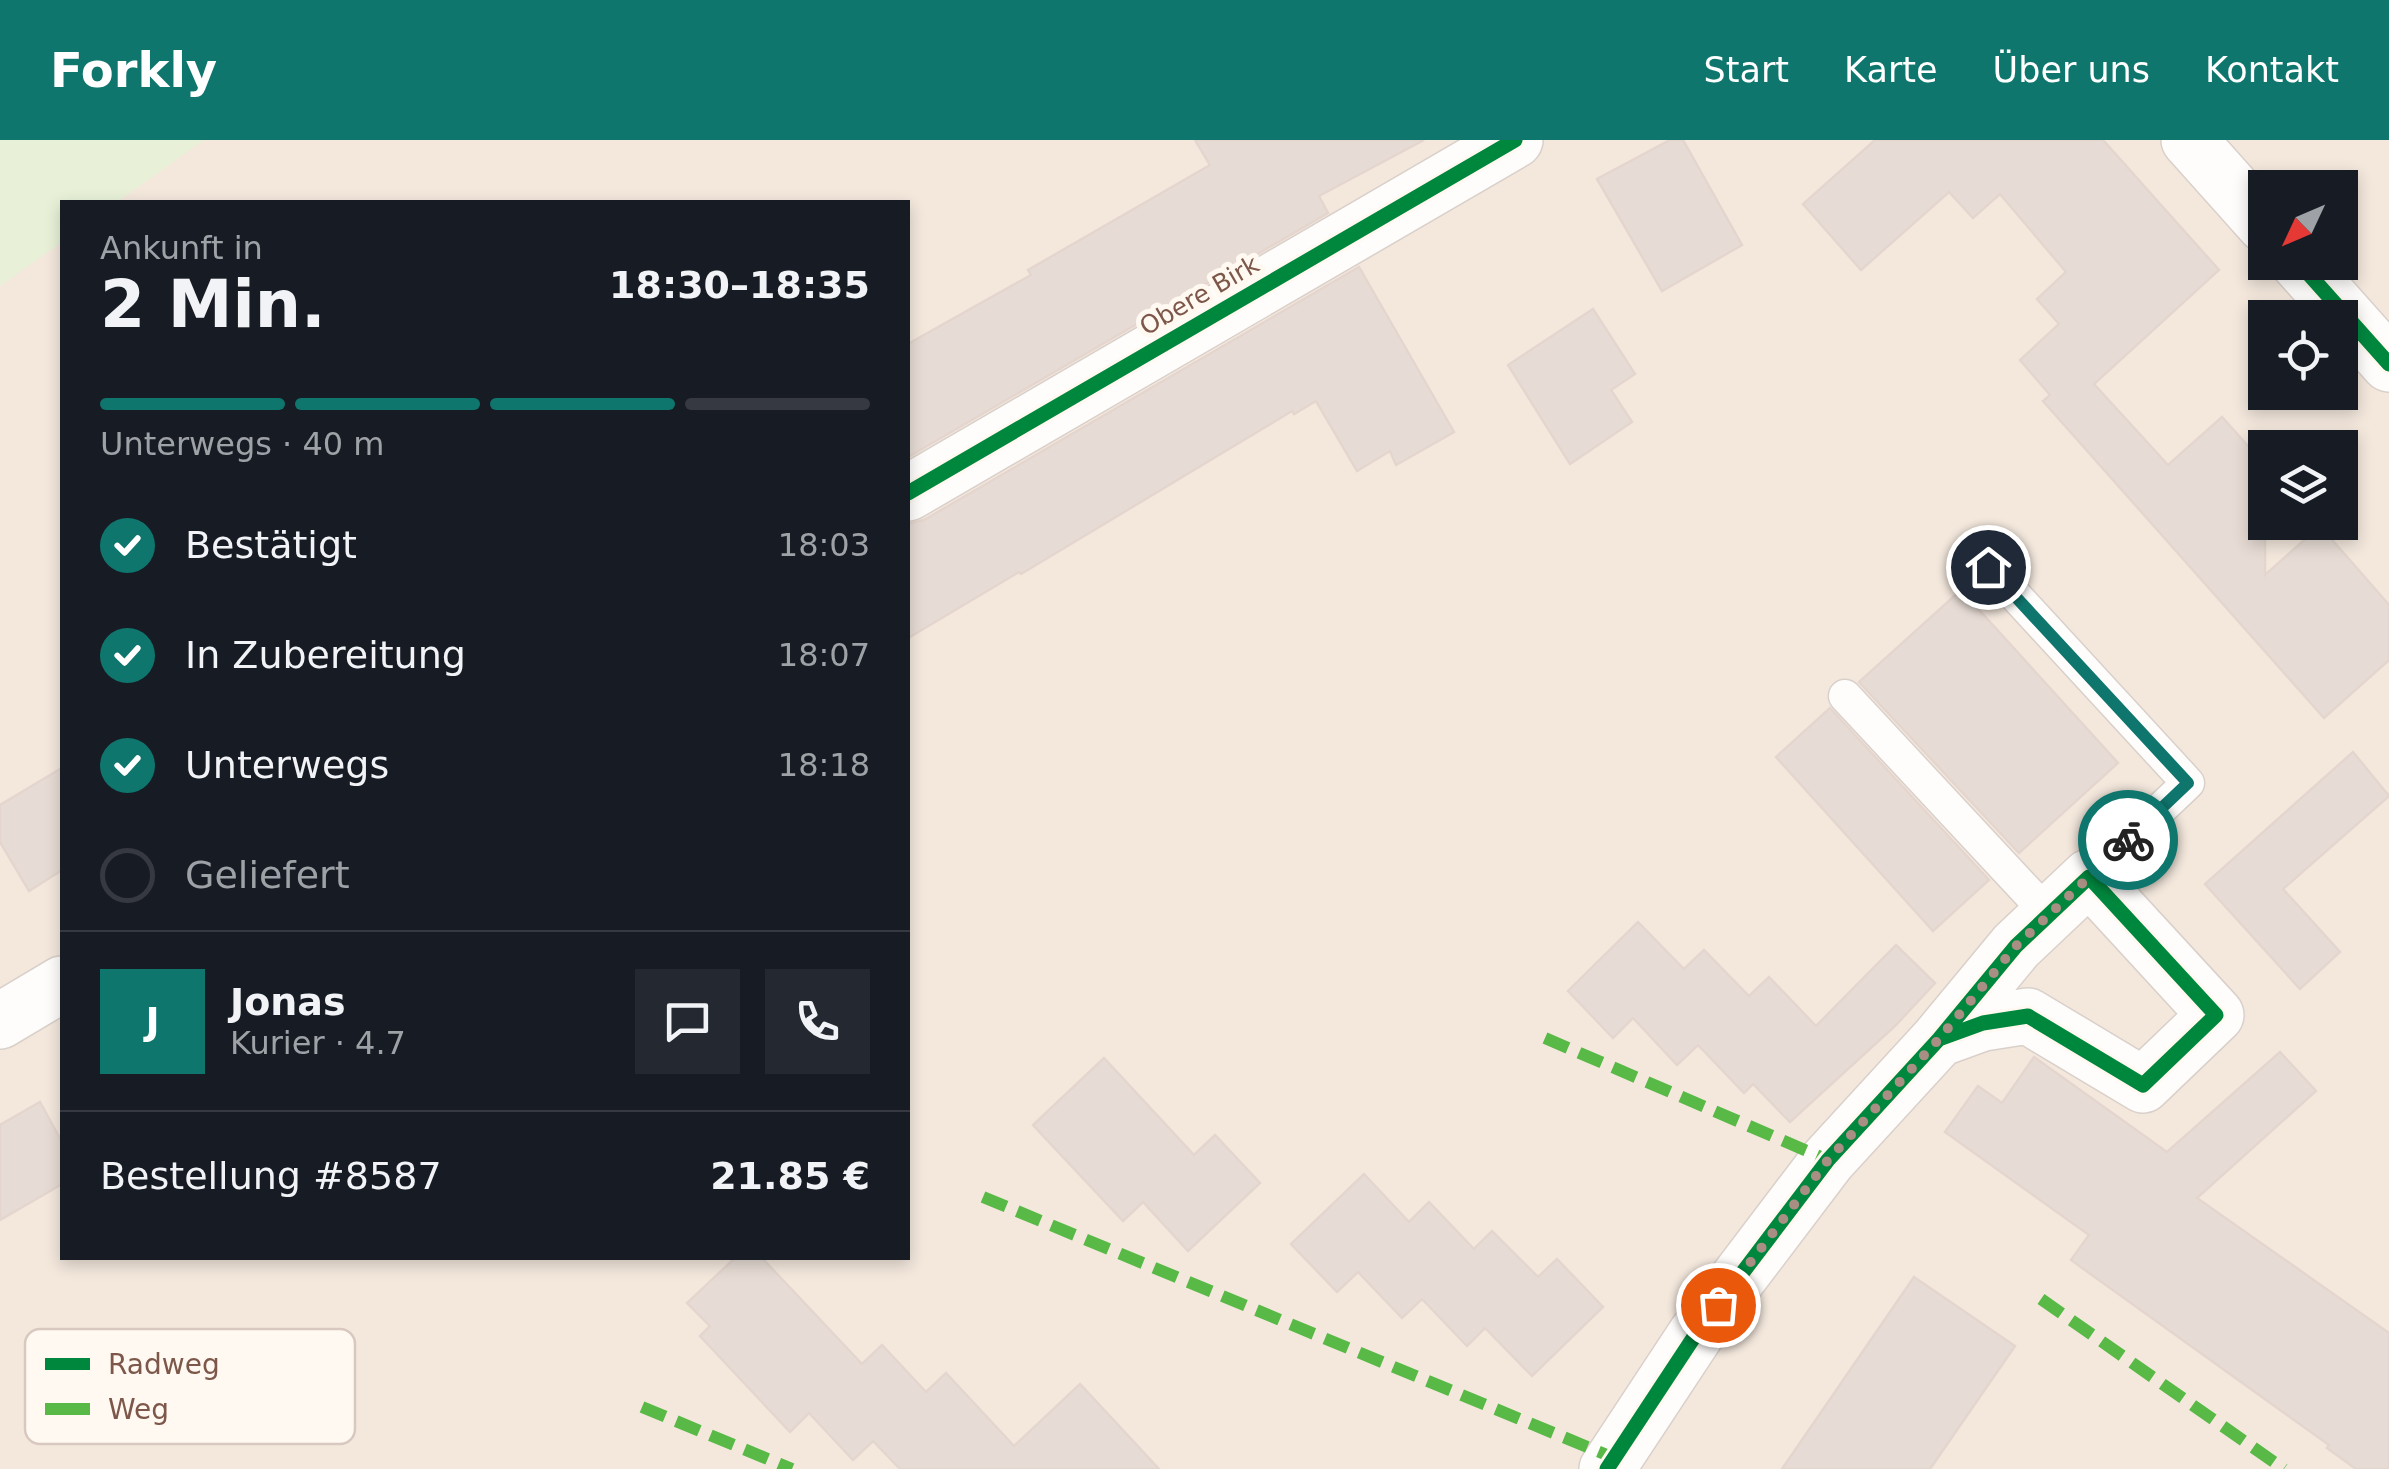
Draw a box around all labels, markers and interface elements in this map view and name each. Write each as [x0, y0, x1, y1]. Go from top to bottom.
text: Forkly [50, 42, 217, 98]
text: Start [1704, 50, 1789, 90]
text: Karte [1844, 50, 1938, 90]
text: Über uns [1993, 50, 2150, 90]
text: Kontakt [2205, 50, 2339, 90]
north arrow [2248, 170, 2358, 280]
map controls [2248, 170, 2358, 540]
text: Ankunft in [100, 229, 263, 267]
street label: Obere Birk [1134, 249, 1264, 341]
text: 18:30–18:35 [609, 263, 870, 307]
text: 2 Min. [100, 267, 326, 342]
button: locate [2248, 300, 2358, 410]
text: Unterwegs · 40 m [100, 425, 385, 463]
button: layers [2248, 430, 2358, 540]
icon: check [100, 518, 155, 573]
text: Bestätigt [185, 523, 357, 567]
pin [1946, 525, 2031, 610]
text: 18:03 [778, 526, 870, 564]
icon: home [1961, 540, 2016, 595]
icon: check [100, 628, 155, 683]
text: In Zubereitung [185, 633, 466, 677]
text: 18:07 [778, 636, 870, 674]
icon: check [100, 738, 155, 793]
text: Unterwegs [185, 743, 389, 787]
text: 18:18 [778, 746, 870, 784]
courier [2078, 790, 2178, 890]
icon: bike [2101, 813, 2156, 868]
text: Geliefert [185, 853, 350, 897]
button: chat [635, 969, 740, 1074]
button: phone [765, 969, 870, 1074]
text: Jonas [230, 980, 346, 1024]
text: J [145, 999, 160, 1043]
text: Kurier · 4.7 [230, 1024, 406, 1062]
text: Bestellung #8587 [100, 1154, 442, 1198]
text: 21.85 € [710, 1154, 870, 1198]
pin [1676, 1263, 1761, 1348]
icon: bag [1691, 1278, 1746, 1333]
legend [25, 1329, 355, 1444]
text: Radweg [108, 1348, 220, 1381]
text: Weg [108, 1393, 169, 1426]

